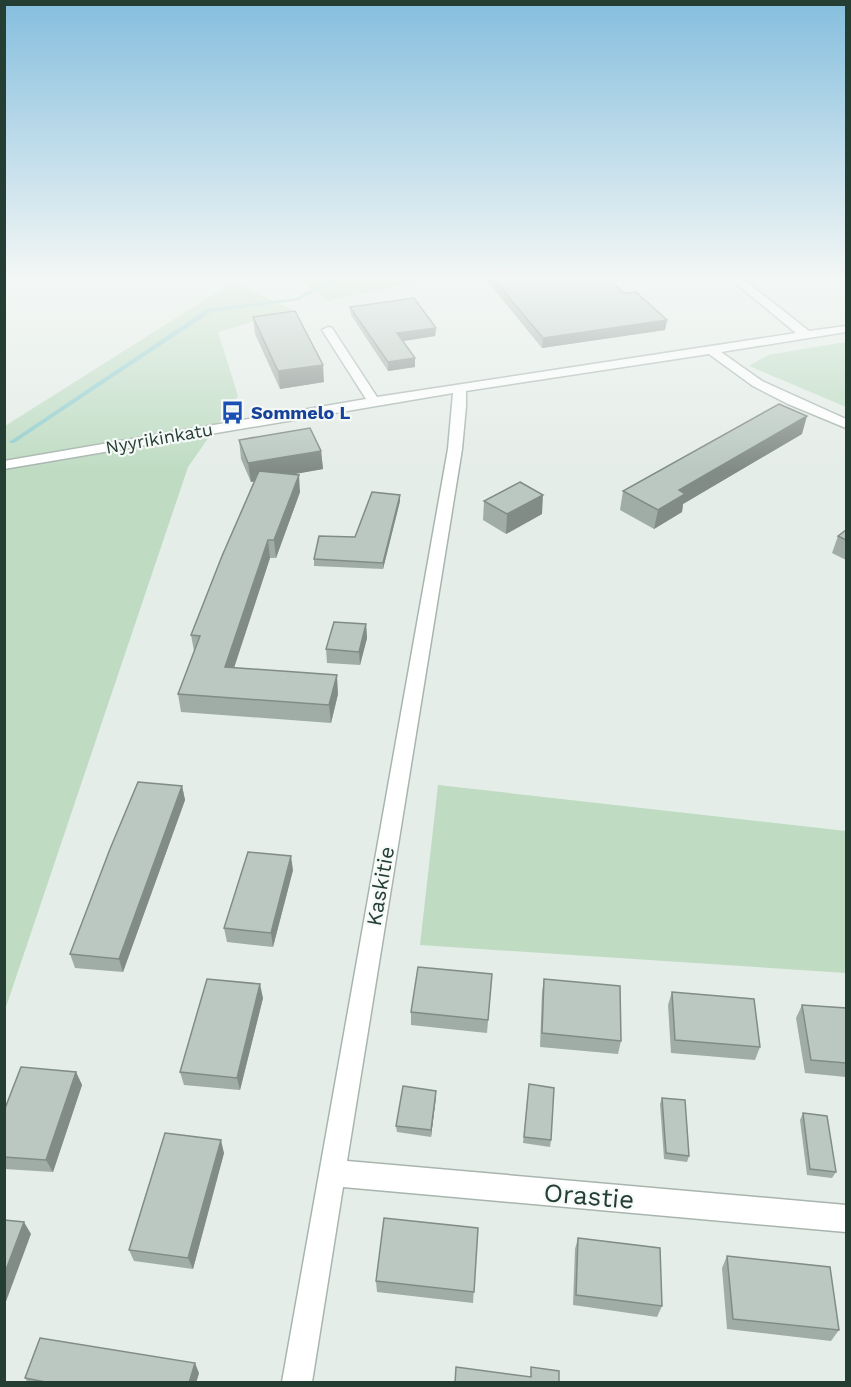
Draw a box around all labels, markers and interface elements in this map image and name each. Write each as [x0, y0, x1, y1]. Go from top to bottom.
bus stop icon: Sommelo L [220, 399, 246, 425]
place label: Sommelo L [251, 402, 351, 423]
street label: Nyyrikinkatu [104, 418, 214, 458]
street label: Kaskitie [361, 844, 399, 928]
street label: Orastie [542, 1177, 636, 1215]

